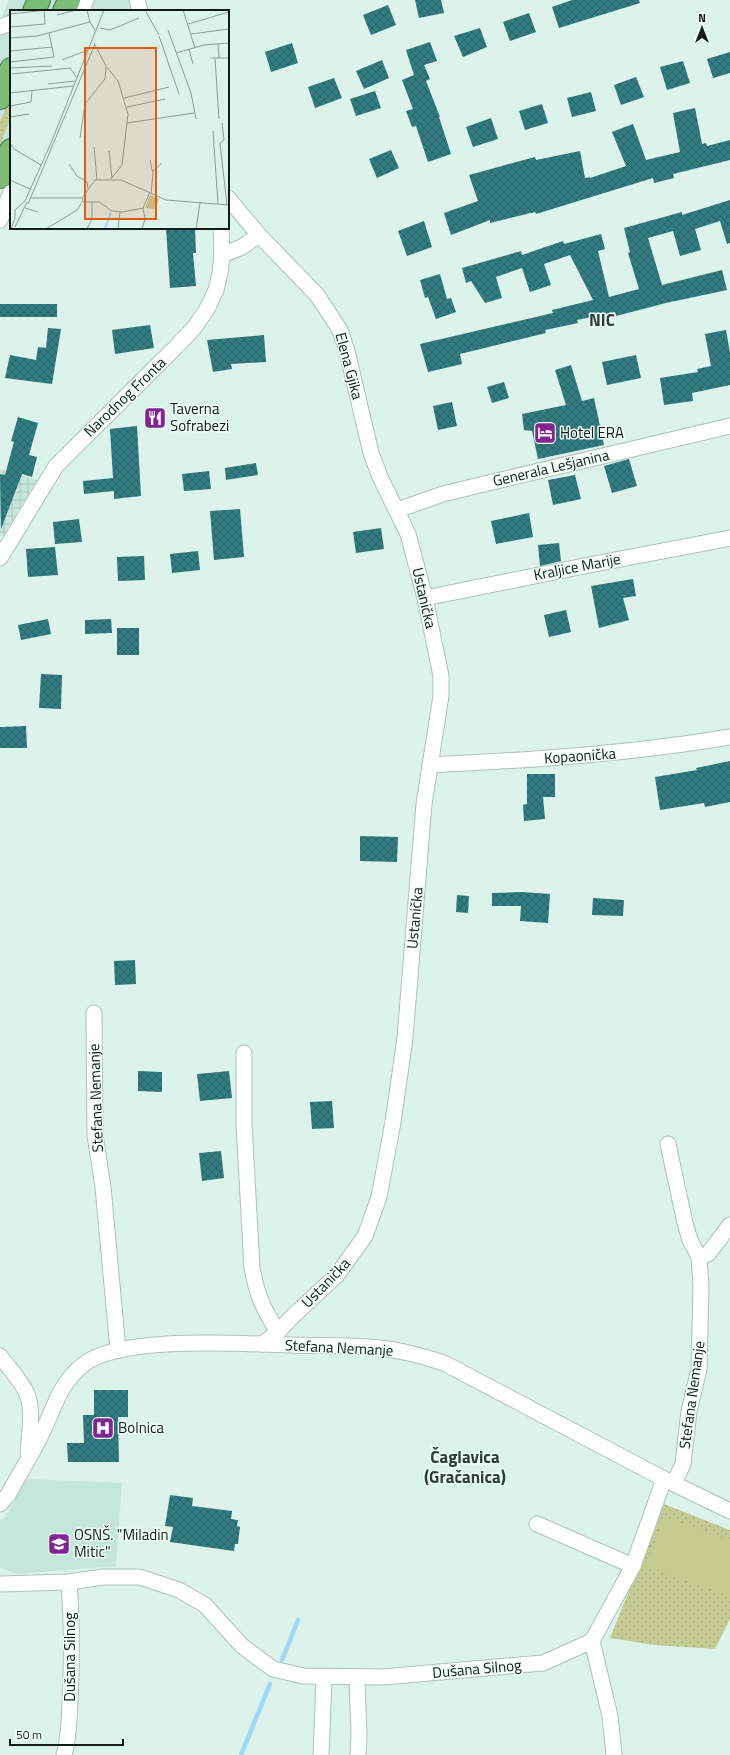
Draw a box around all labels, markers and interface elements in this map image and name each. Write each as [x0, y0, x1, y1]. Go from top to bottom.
north arrow [682, 8, 722, 48]
inset map [10, 10, 229, 229]
text: N [698, 10, 706, 26]
district label: NIC [589, 307, 615, 333]
street label: Elena Gjika [329, 330, 370, 402]
street label: Narodnog Fronta [78, 351, 171, 442]
place label: Taverna Sofrabezi [170, 397, 229, 437]
restaurant icon: Taverna Sofrabezi [142, 405, 168, 431]
hotel icon: Hotel ERA [532, 420, 558, 446]
place label: Hotel ERA [560, 421, 624, 444]
street label: Generala Lešjanina [490, 443, 612, 492]
street label: Kraljice Marije [532, 547, 622, 586]
street label: Ustanička [406, 565, 443, 631]
street label: Kopaonička [543, 741, 617, 769]
street label: Ustanička [400, 886, 429, 950]
street label: Stefana Nemanje [82, 1043, 109, 1153]
street label: Ustanička [296, 1252, 356, 1313]
street label: Stefana Nemanje [284, 1333, 394, 1362]
street label: Stefana Nemanje [673, 1339, 710, 1450]
hospital icon: Bolnica [90, 1415, 116, 1441]
place label: Bolnica [118, 1416, 165, 1439]
district label: Čaglavica (Gračanica) [424, 1444, 506, 1490]
place label: OSNŠ. "Miladin Mitic" [74, 1523, 169, 1563]
school or university icon: OSNŠ. "Miladin Mitic" [46, 1531, 72, 1557]
street label: Dušana Silnog [58, 1612, 81, 1702]
street label: Dušana Silnog [431, 1653, 523, 1684]
scale bar [10, 1721, 123, 1747]
text: 50 m [16, 1725, 42, 1744]

